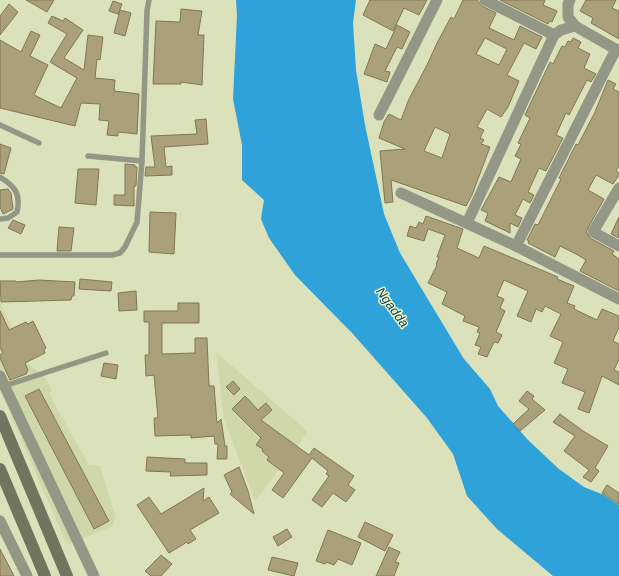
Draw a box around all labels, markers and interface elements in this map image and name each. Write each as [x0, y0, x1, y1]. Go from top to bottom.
water label: Ngadda [373, 284, 412, 330]

